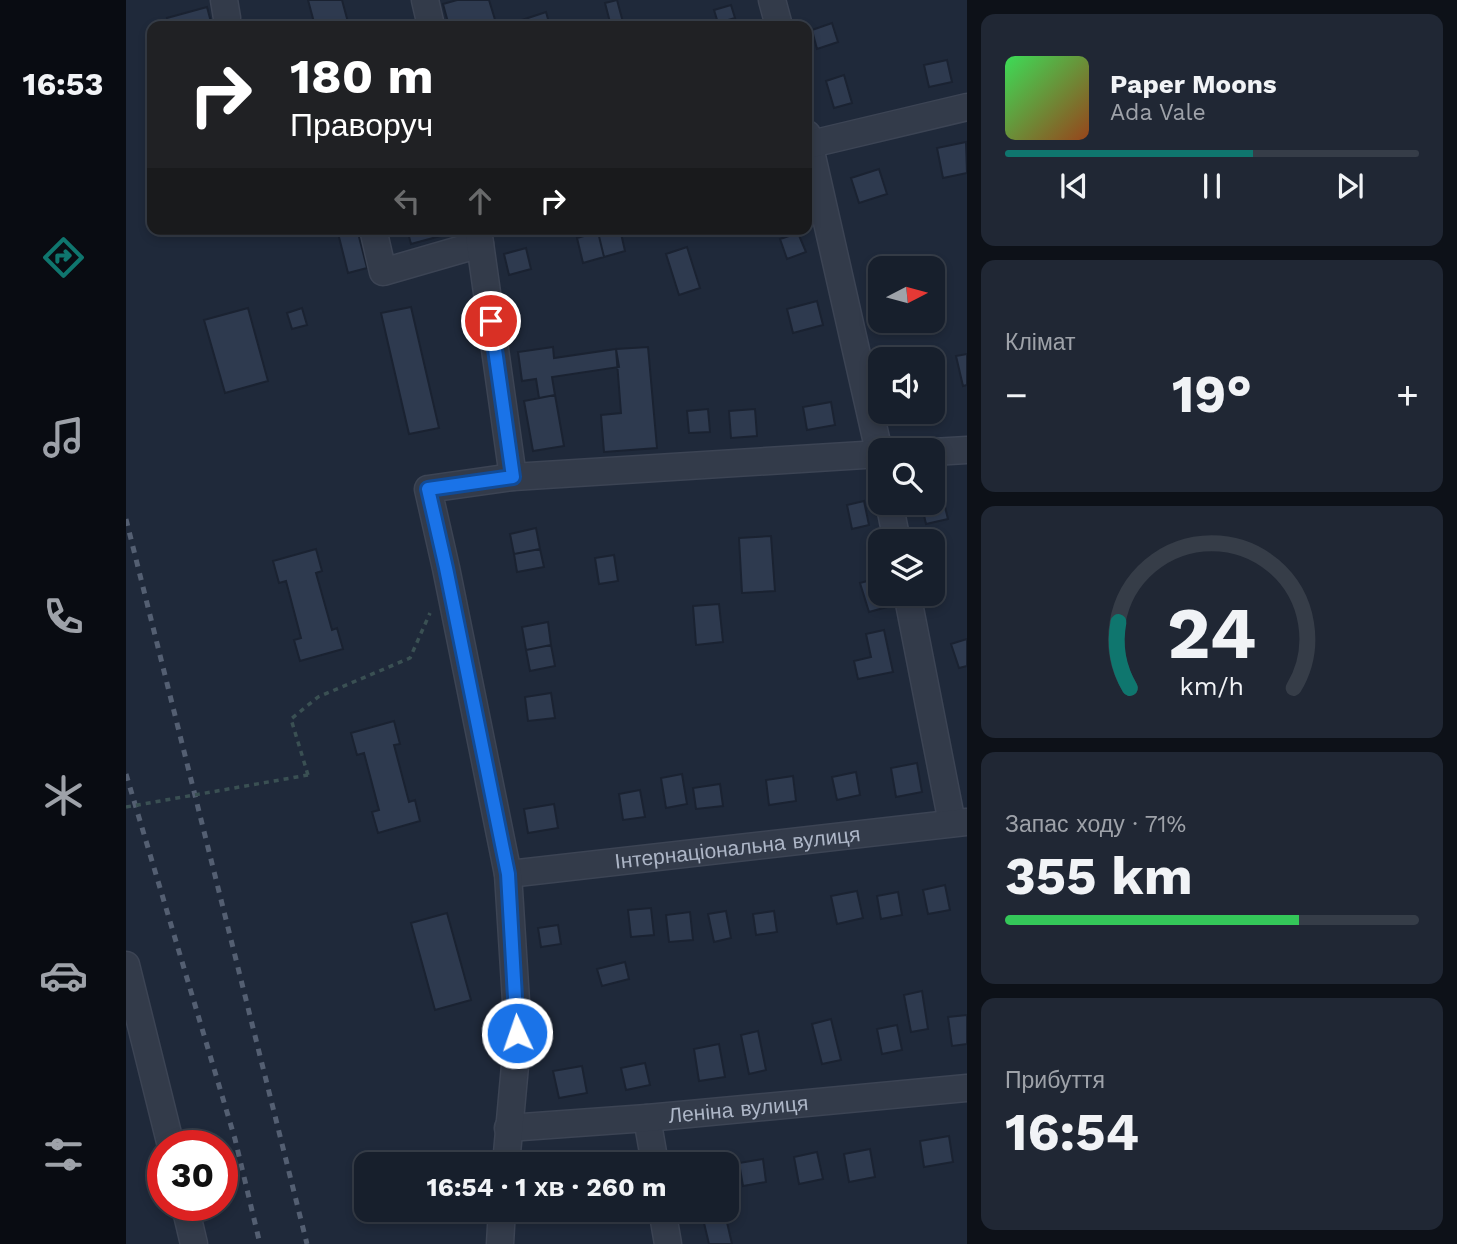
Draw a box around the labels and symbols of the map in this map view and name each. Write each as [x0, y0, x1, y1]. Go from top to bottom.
north arrow [868, 256, 945, 332]
pin [461, 291, 521, 351]
street label: Інтернаціональна вулиця [613, 821, 862, 874]
position arrow [480, 996, 554, 1070]
street label: Леніна вулиця [667, 1090, 809, 1128]
speed limit sign: 30 [147, 1130, 238, 1221]

